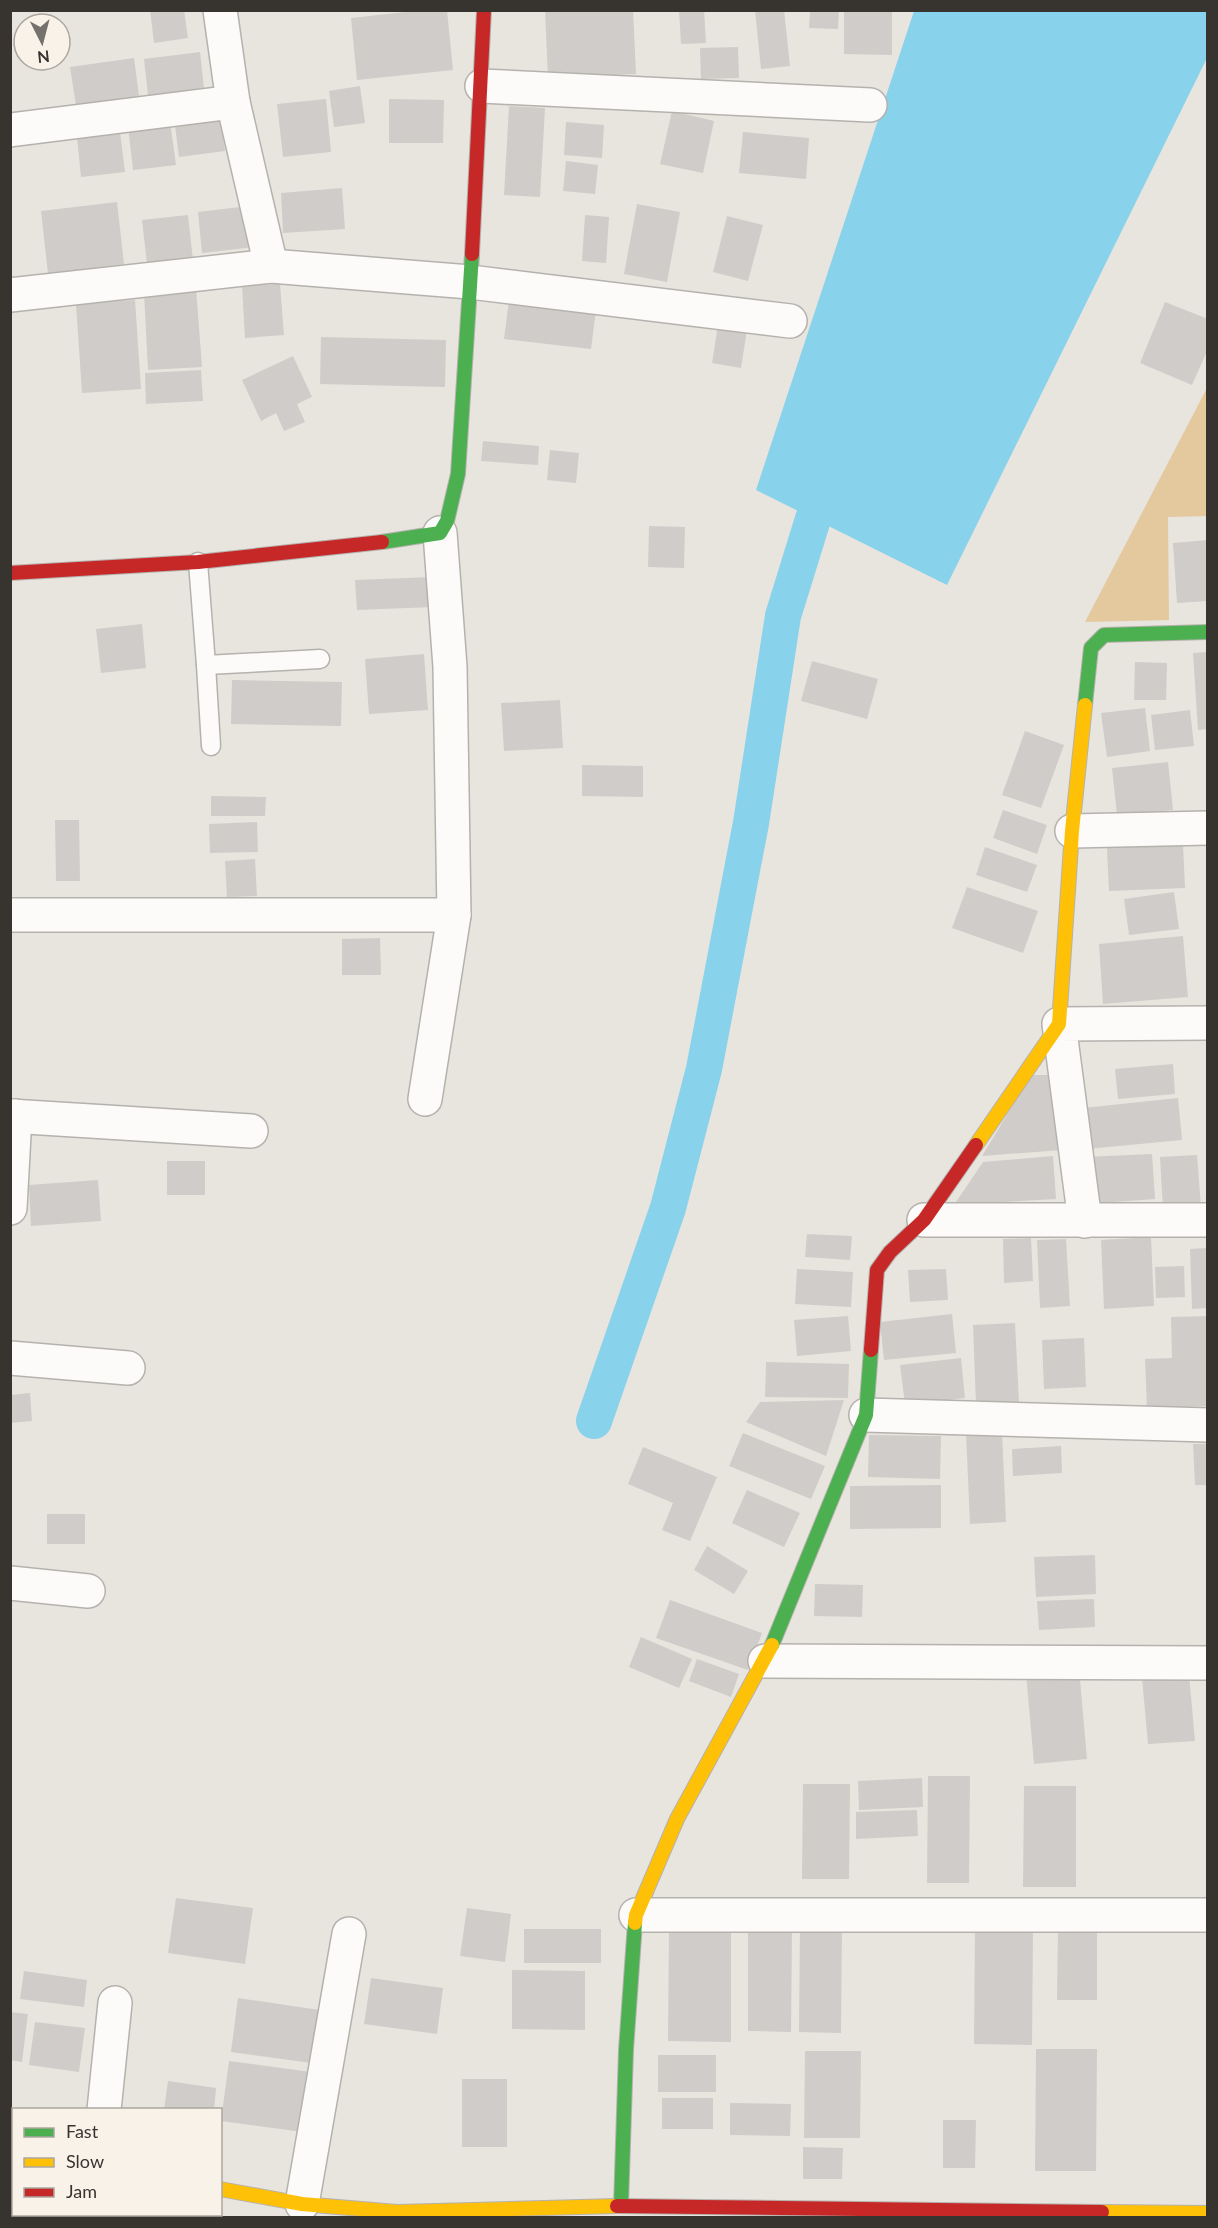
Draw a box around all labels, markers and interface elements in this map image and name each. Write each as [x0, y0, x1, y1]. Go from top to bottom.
north arrow [12, 12, 72, 72]
text: N [36, 47, 51, 68]
legend [12, 2108, 222, 2216]
text: Fast [66, 2120, 99, 2142]
text: Slow [66, 2150, 104, 2172]
text: Jam [66, 2180, 97, 2202]

